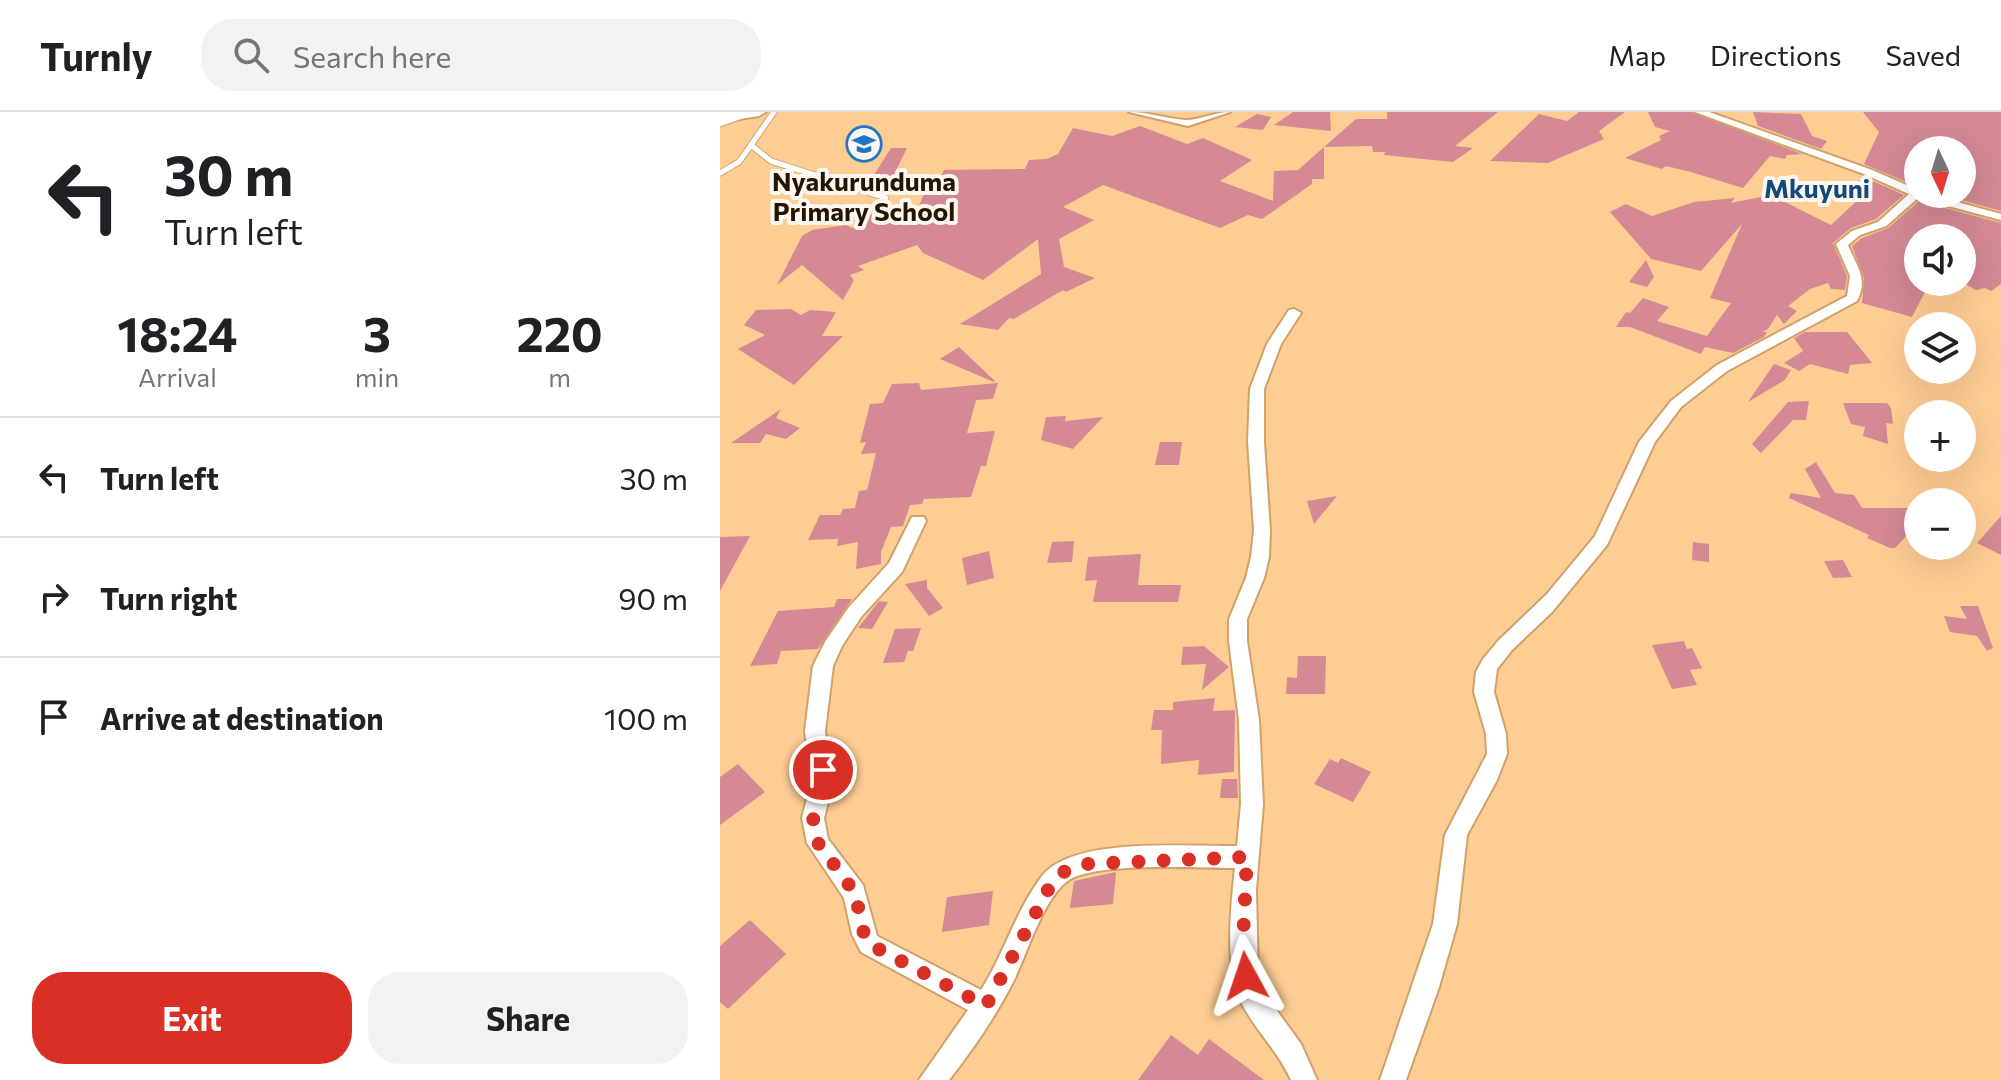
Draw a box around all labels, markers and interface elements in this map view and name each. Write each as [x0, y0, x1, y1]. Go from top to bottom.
search box [201, 19, 761, 91]
text: Turnly [40, 32, 153, 79]
icon: search [229, 33, 273, 77]
text: Search here [293, 37, 451, 74]
text: Map [1608, 38, 1666, 72]
text: Directions [1710, 38, 1841, 72]
text: Saved [1885, 38, 1961, 72]
school or university icon: Nyakurunduma Primary School [845, 125, 883, 163]
north arrow [1904, 136, 1976, 208]
map controls [1904, 136, 1976, 560]
text: 30 m [164, 139, 293, 208]
icon: left [32, 144, 136, 248]
place label: Nyakurunduma Primary School [772, 165, 956, 226]
district label: Mkuyuni [1764, 172, 1870, 203]
text: Turn left [164, 208, 303, 252]
button: sound [1904, 224, 1976, 296]
text: 18:24 [117, 303, 238, 362]
text: 3 [363, 303, 391, 362]
text: 220 [516, 303, 603, 362]
button: layers [1904, 312, 1976, 384]
text: Arrival [138, 361, 217, 392]
text: min [355, 361, 399, 392]
text: m [548, 361, 571, 392]
button: + [1904, 400, 1976, 472]
icon: left [32, 455, 76, 499]
text: Turn left [100, 459, 219, 496]
text: 30 m [619, 459, 688, 496]
button: − [1904, 488, 1976, 560]
icon: right [32, 575, 76, 619]
text: Turn right [100, 579, 237, 616]
text: 90 m [618, 579, 688, 616]
icon: arrive [32, 695, 76, 739]
text: Arrive at destination [100, 699, 384, 736]
text: 100 m [604, 699, 688, 736]
pin [789, 736, 857, 804]
icon: arrive [801, 748, 845, 792]
position arrow [1204, 934, 1288, 1018]
button: Exit [32, 972, 352, 1064]
button: Share [368, 972, 688, 1064]

